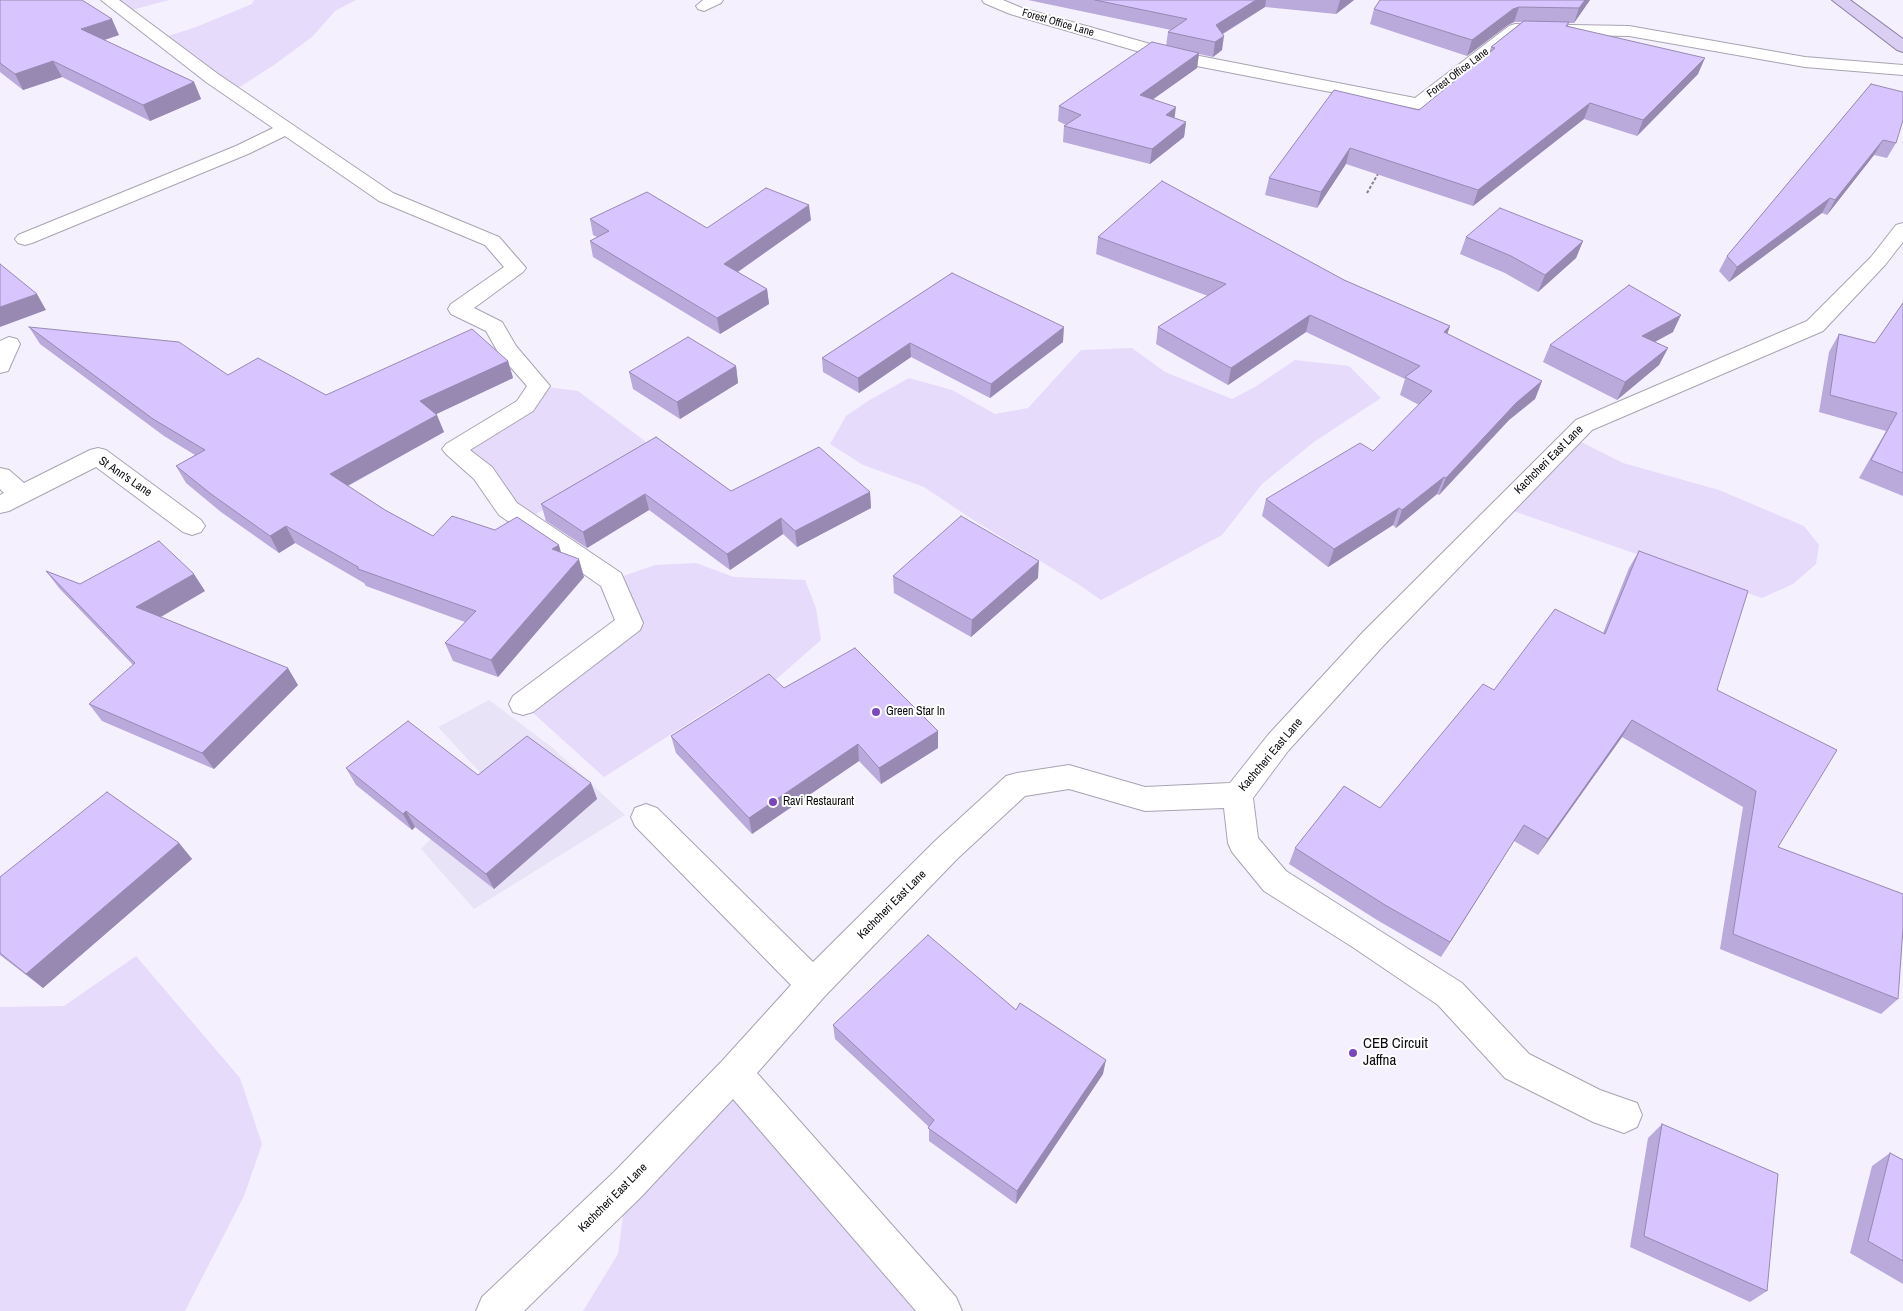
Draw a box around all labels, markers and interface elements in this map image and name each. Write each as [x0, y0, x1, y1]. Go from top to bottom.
street label: Forest Office Lane [1021, 6, 1095, 40]
street label: Forest Office Lane [1424, 45, 1492, 101]
street label: Kachcheri East Lane [1512, 423, 1586, 497]
street label: St Ann's Lane [96, 454, 154, 500]
place label: Green Star In [886, 705, 945, 719]
marker: Green Star In [870, 706, 882, 718]
street label: Kachcheri East Lane [1236, 715, 1306, 795]
place label: Ravi Restaurant [783, 795, 854, 809]
marker: Ravi Restaurant [767, 796, 779, 808]
street label: Kachcheri East Lane [855, 868, 929, 942]
place label: CEB Circuit Jaffna [1363, 1035, 1428, 1070]
marker: CEB Circuit Jaffna [1347, 1047, 1359, 1059]
street label: Kachcheri East Lane [576, 1161, 650, 1235]

